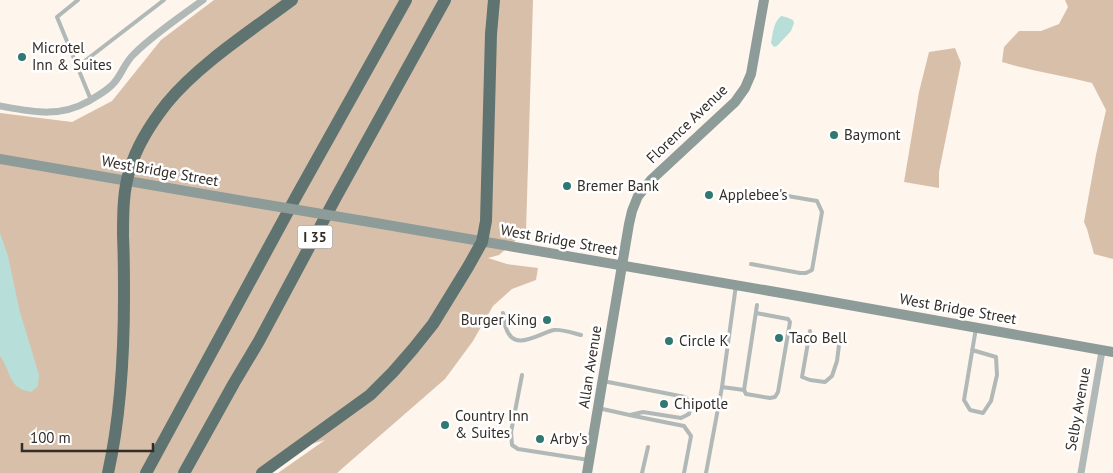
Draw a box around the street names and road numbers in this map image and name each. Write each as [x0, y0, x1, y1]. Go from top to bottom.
street label: Florence Avenue [642, 80, 731, 167]
street label: West Bridge Street [100, 151, 220, 190]
street label: West Bridge Street [499, 220, 619, 259]
road number: I 35 [298, 226, 332, 248]
street label: West Bridge Street [898, 289, 1018, 328]
street label: Allan Avenue [574, 324, 605, 410]
street label: Selby Avenue [1061, 366, 1094, 452]

